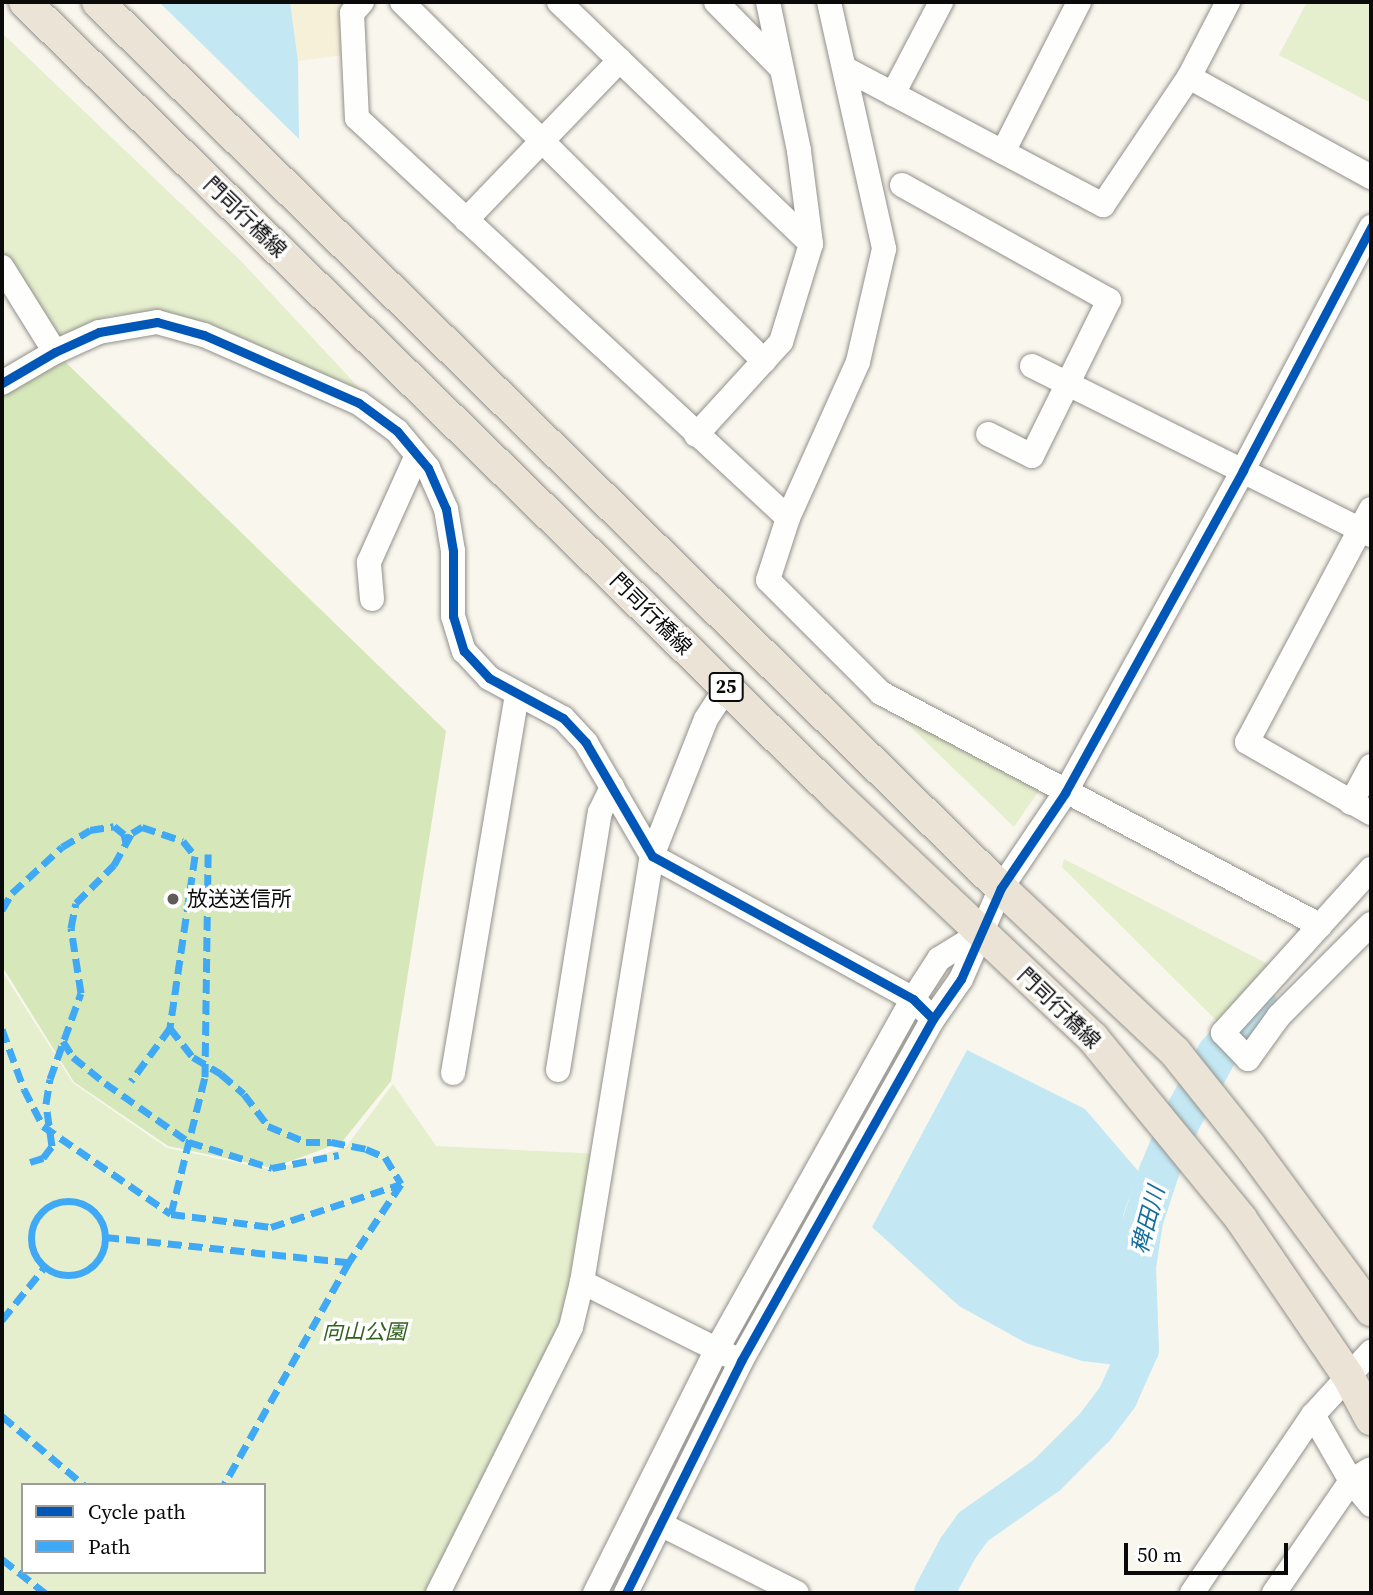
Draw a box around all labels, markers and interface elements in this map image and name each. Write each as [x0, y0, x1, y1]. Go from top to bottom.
street label: 門司行橋線 [198, 171, 292, 263]
street label: 門司行橋線 [605, 568, 697, 660]
road number: 25 [708, 672, 744, 702]
place label: 放送送信所 [187, 886, 292, 912]
marker: 放送送信所 [165, 891, 181, 907]
street label: 門司行橋線 [1012, 962, 1106, 1054]
water label: 稗田川 [1126, 1183, 1170, 1257]
park label: 向山公園 [322, 1319, 406, 1345]
legend [21, 1483, 266, 1574]
text: Cycle path [88, 1497, 186, 1526]
scale bar [1128, 1528, 1292, 1572]
text: Path [88, 1532, 131, 1561]
text: 50 m [1137, 1540, 1182, 1569]

